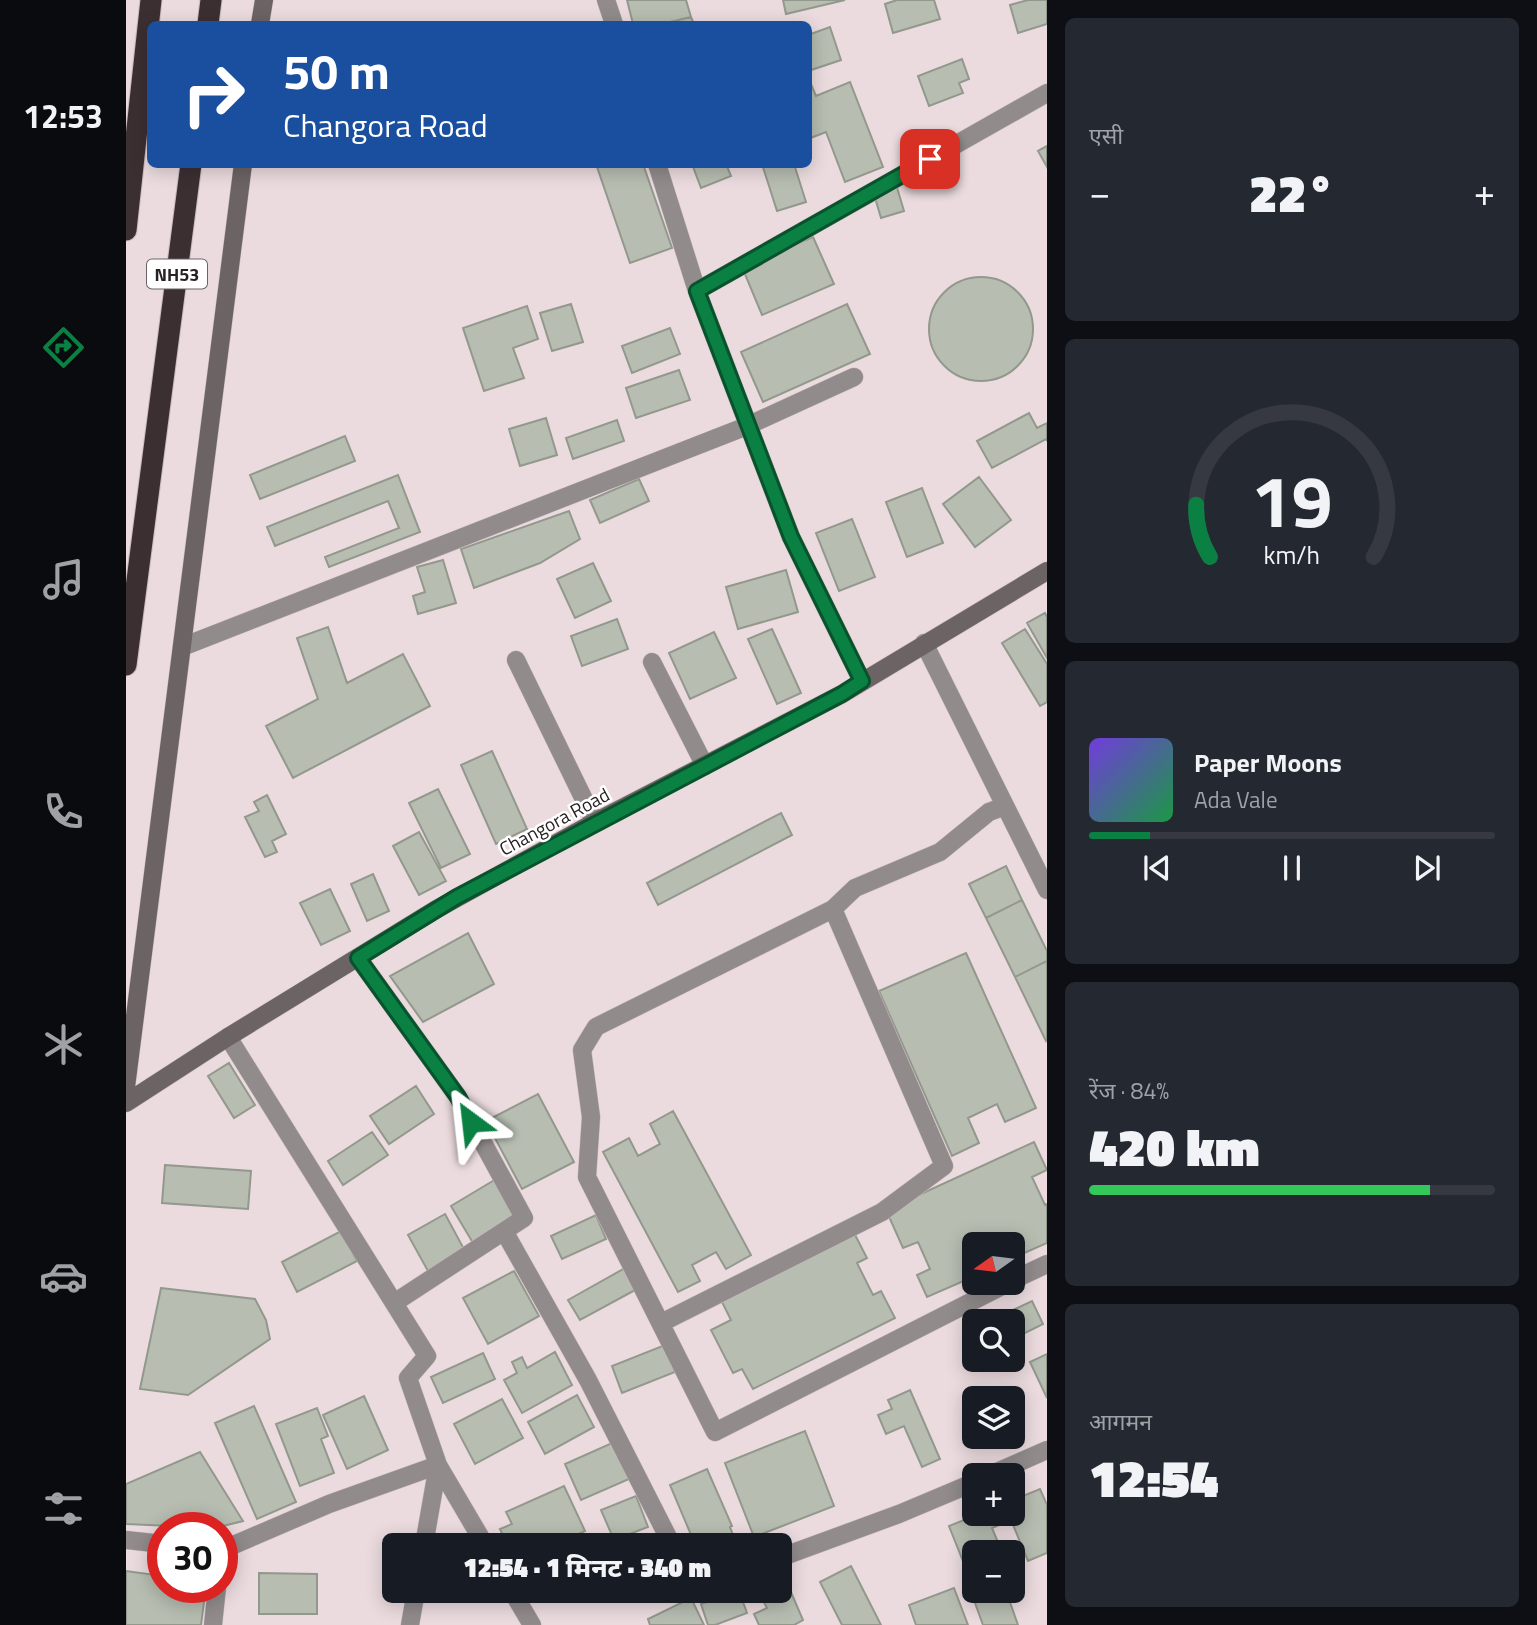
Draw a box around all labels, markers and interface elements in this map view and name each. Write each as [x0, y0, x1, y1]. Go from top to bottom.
text: 50 m [283, 33, 390, 108]
icon: right [168, 49, 259, 140]
text: 12:53 [23, 92, 103, 140]
text: Changora Road [283, 101, 488, 149]
text: एसी [1089, 118, 1123, 153]
pin [900, 129, 960, 189]
icon: arrive [911, 140, 949, 178]
text: 22° [1249, 153, 1335, 232]
text: − [1089, 163, 1110, 221]
text: + [1474, 163, 1495, 221]
road number: NH53 [147, 260, 207, 288]
icon: directions [39, 323, 88, 372]
text: 19 [1251, 446, 1333, 556]
text: km/h [1264, 536, 1320, 574]
icon: music [39, 555, 88, 604]
text: Paper Moons [1194, 743, 1342, 782]
street label: Changora Road [494, 780, 614, 862]
text: Ada Vale [1194, 782, 1278, 817]
icon: phone [39, 787, 88, 836]
icon: previous [1138, 849, 1176, 887]
icon: pause [1273, 849, 1311, 887]
icon: next [1408, 849, 1446, 887]
icon: climate [39, 1020, 88, 1069]
text: रेंज · 84% [1089, 1073, 1169, 1108]
position arrow [434, 1085, 508, 1159]
text: 420 km [1089, 1107, 1260, 1186]
north arrow [962, 1232, 1026, 1295]
map controls [962, 1232, 1025, 1603]
icon: car [39, 1252, 88, 1301]
button: search [962, 1309, 1025, 1372]
button: layers [962, 1386, 1025, 1449]
text: आगमन [1089, 1404, 1152, 1439]
text: 12:54 [1089, 1438, 1218, 1517]
button: + [962, 1463, 1025, 1526]
icon: filters [39, 1484, 88, 1533]
speed limit sign: 30 [147, 1512, 238, 1603]
button: − [962, 1540, 1025, 1603]
text: 12:54 · 1 मिनट · 340 m [463, 1548, 711, 1587]

